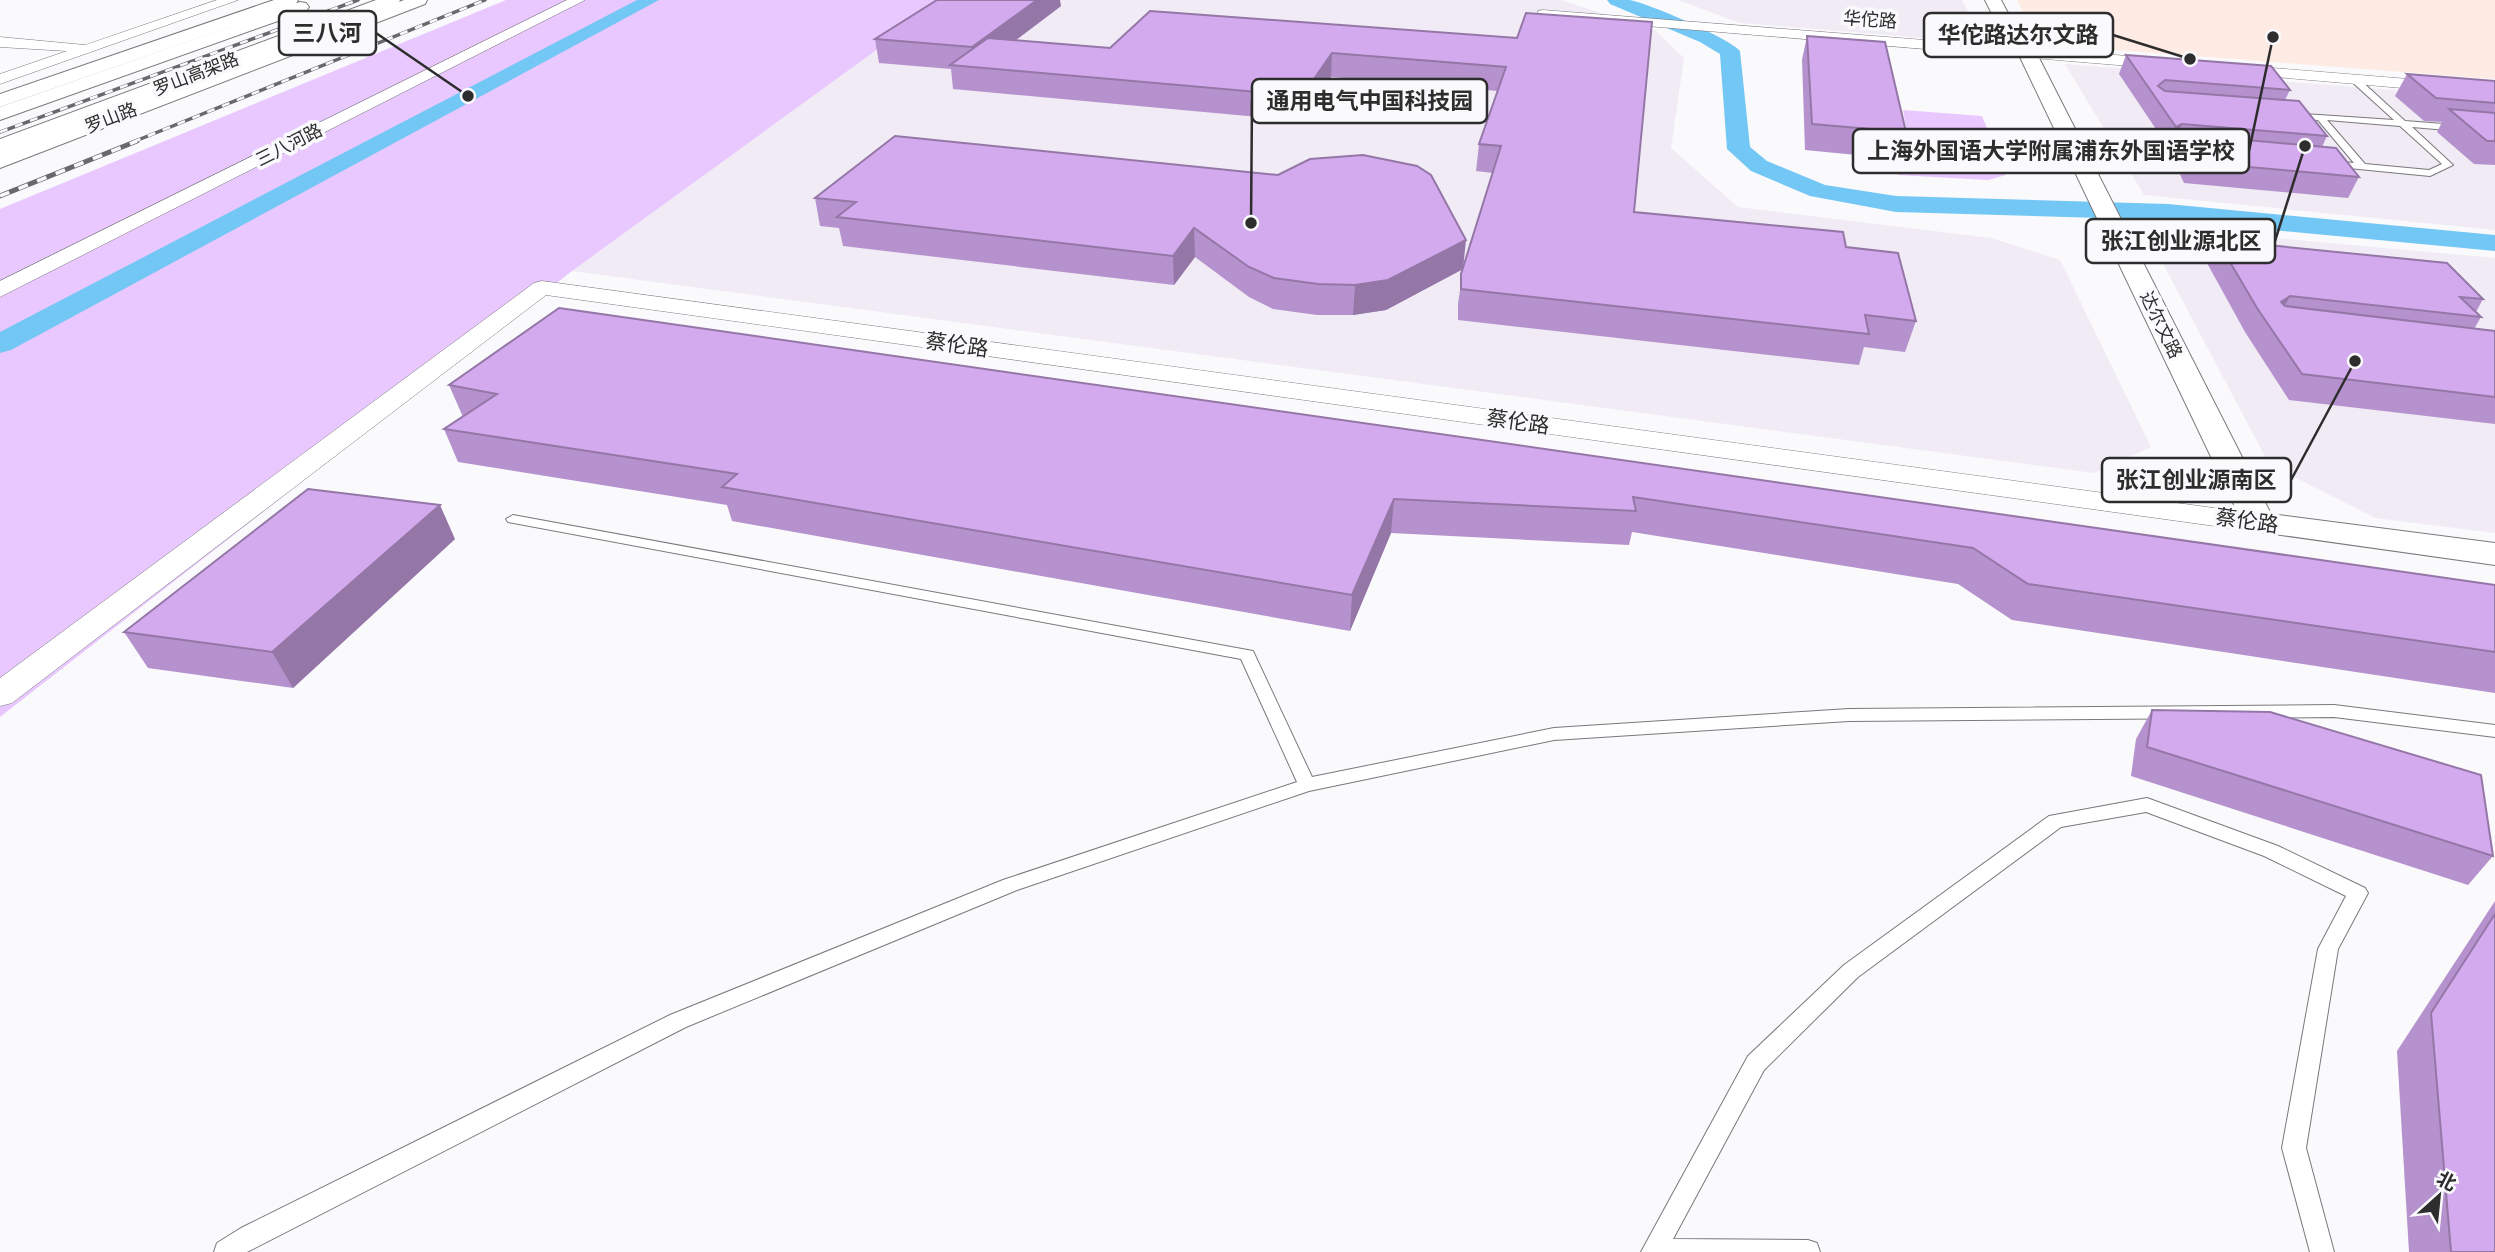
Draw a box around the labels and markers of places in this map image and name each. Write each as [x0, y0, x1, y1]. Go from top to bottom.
callout: 三八河 [279, 11, 376, 55]
callout: 华佗路达尔文路 [1924, 13, 2113, 57]
callout: 通用电气中国科技园 [1252, 79, 1487, 123]
callout: 上海外国语大学附属浦东外国语学校 [1853, 129, 2249, 173]
callout: 张江创业源北区 [2086, 219, 2275, 263]
callout: 张江创业源南区 [2102, 458, 2291, 502]

